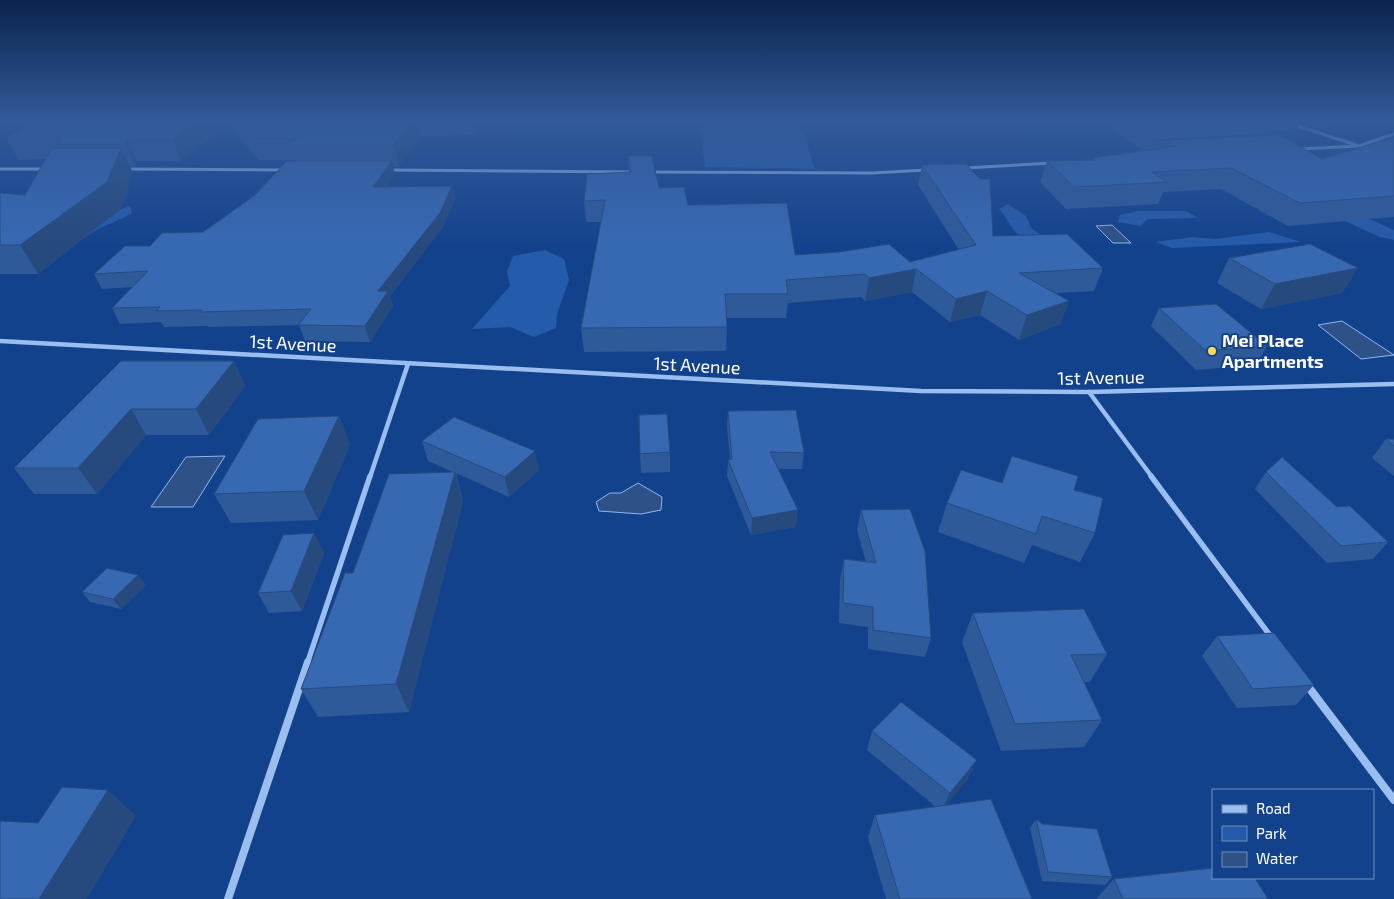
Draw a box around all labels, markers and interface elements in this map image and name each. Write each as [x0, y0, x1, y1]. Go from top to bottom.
place label: Mei Place Apartments [1222, 329, 1324, 372]
street label: 1st Avenue [249, 330, 337, 356]
marker: Mei Place Apartments [1206, 345, 1218, 357]
street label: 1st Avenue [653, 352, 741, 378]
street label: 1st Avenue [1057, 365, 1145, 389]
legend [1212, 789, 1374, 879]
text: Road [1256, 799, 1291, 817]
text: Park [1256, 824, 1287, 842]
text: Water [1256, 849, 1298, 867]

